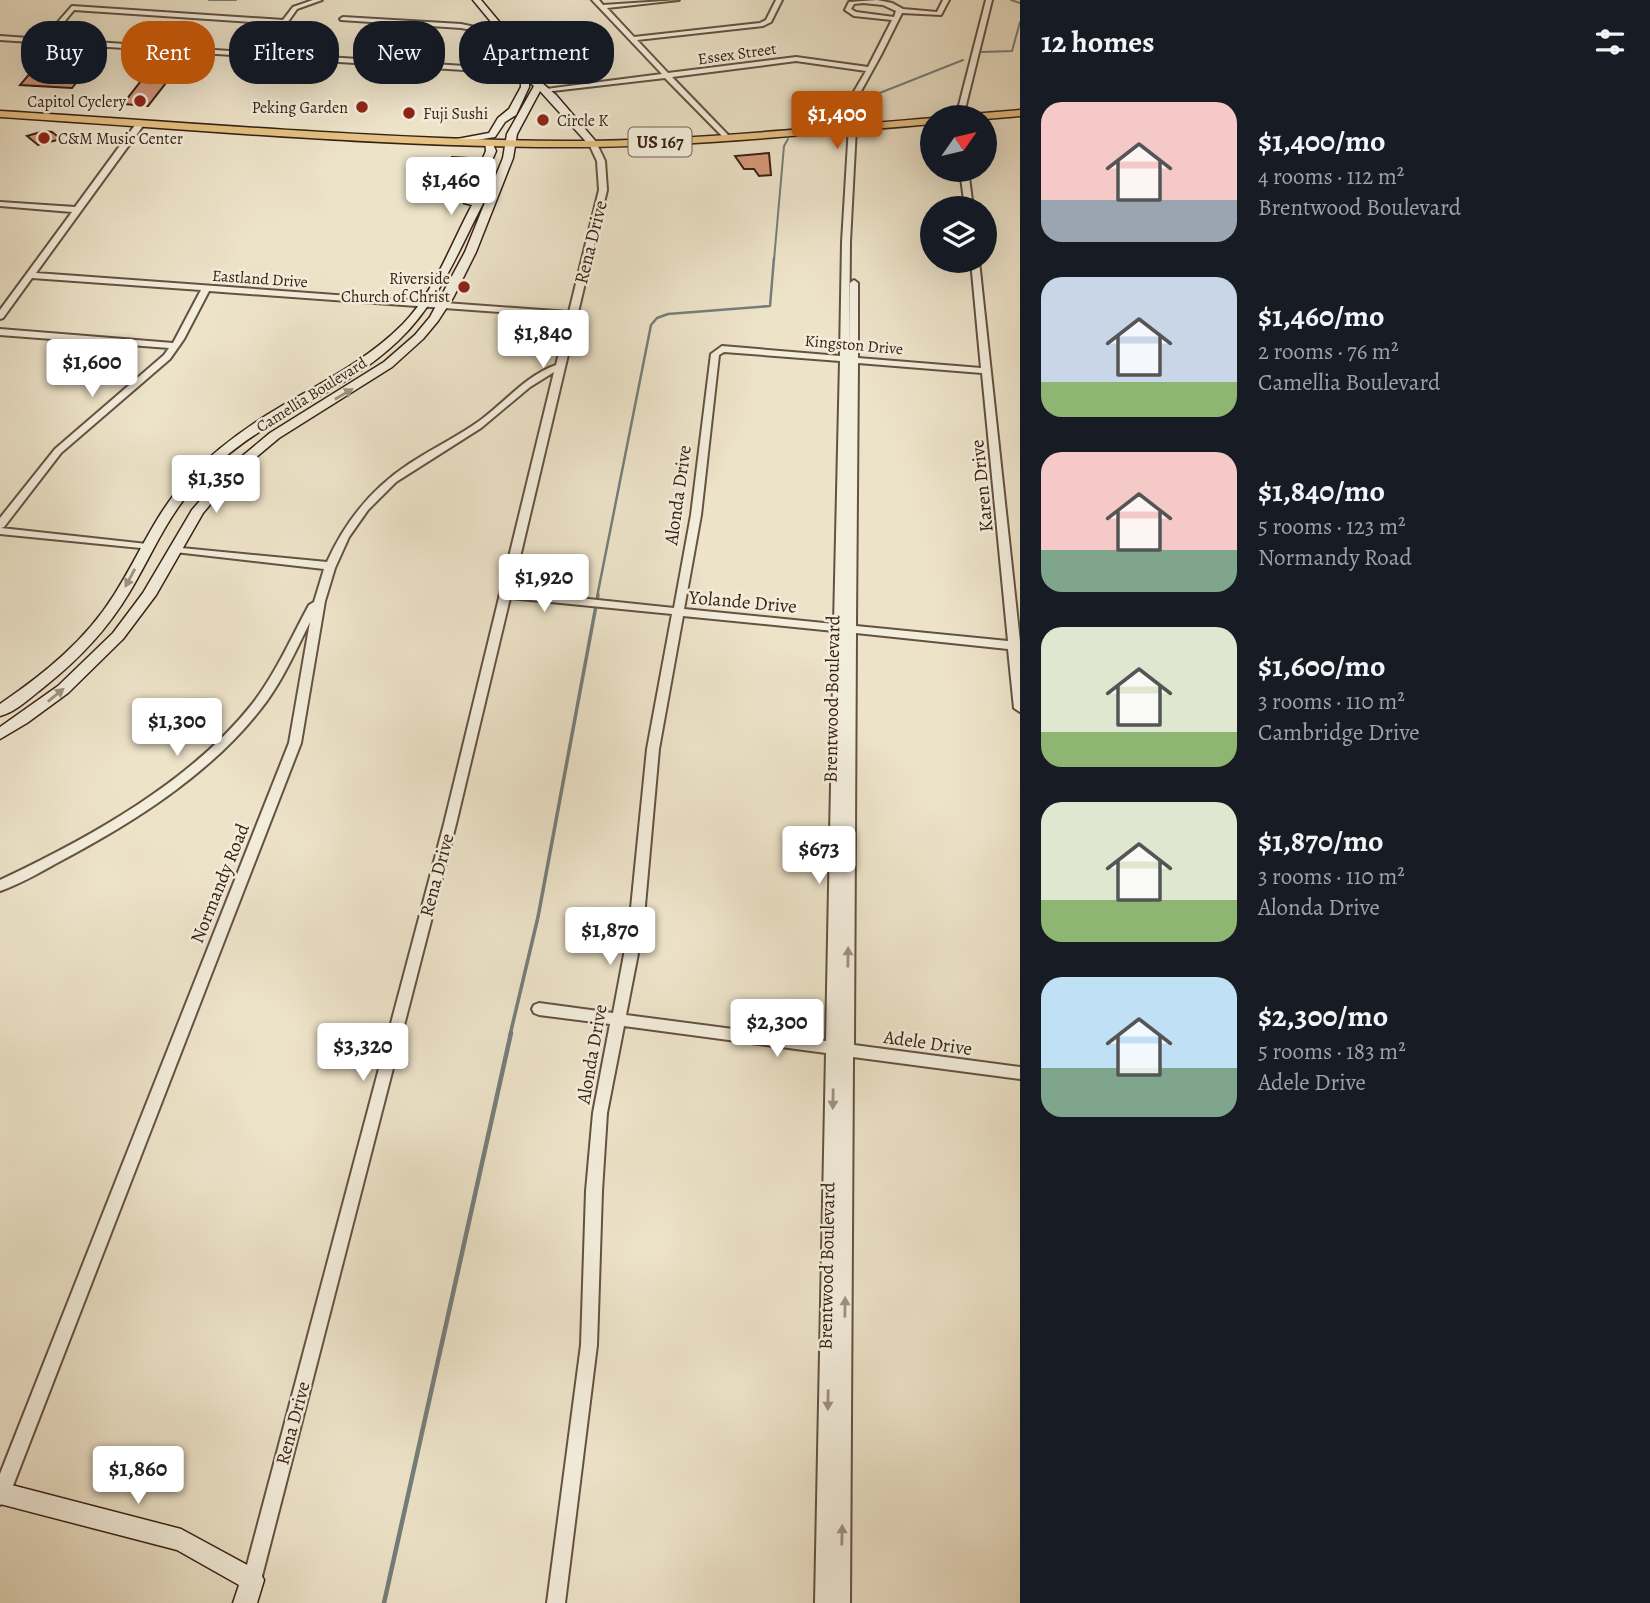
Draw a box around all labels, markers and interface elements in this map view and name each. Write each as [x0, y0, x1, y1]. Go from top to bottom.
chip: Buy [21, 21, 107, 84]
chip: Rent [121, 21, 215, 84]
chip: Filters [229, 21, 339, 84]
chip: New [353, 21, 445, 84]
chip: Apartment [459, 21, 614, 84]
text: 12 homes [1041, 22, 1154, 62]
icon: filters [1591, 23, 1629, 61]
street label: Essex Street [696, 38, 778, 70]
place label: Capitol Cyclery [27, 91, 127, 113]
pin: $1,400 [780, 92, 894, 151]
marker: Capitol Cyclery [132, 93, 148, 109]
place label: Peking Garden [252, 97, 348, 119]
text: $1,400 [807, 98, 867, 129]
marker: Peking Garden [354, 99, 370, 115]
place label: Fuji Sushi [423, 103, 488, 125]
marker: Fuji Sushi [401, 105, 417, 121]
north arrow [920, 105, 998, 182]
map controls [920, 105, 997, 273]
place label: Circle K [557, 110, 608, 132]
marker: Circle K [535, 112, 551, 128]
text: $1,400/mo [1258, 121, 1386, 161]
road number: US 167 [628, 127, 692, 156]
place label: C&M Music Center [58, 128, 183, 150]
marker: C&M Music Center [36, 130, 52, 146]
icon: home [1097, 130, 1181, 214]
pin: $1,460 [394, 158, 508, 217]
text: 4 rooms · 112 m² [1258, 161, 1404, 192]
text: $1,460 [422, 164, 480, 195]
text: Brentwood Boulevard [1258, 192, 1461, 223]
button: layers [920, 196, 997, 273]
street label: Rena Drive [568, 198, 614, 287]
street label: Eastland Drive [211, 265, 309, 293]
place label: Riverside Church of Christ [341, 268, 450, 308]
marker: Riverside Church of Christ [456, 279, 472, 295]
text: $1,460/mo [1258, 296, 1384, 336]
icon: home [1097, 305, 1181, 389]
pin: $1,840 [486, 310, 600, 370]
text: $1,840 [514, 317, 572, 348]
street label: Kingston Drive [804, 330, 904, 360]
text: 2 rooms · 76 m² [1258, 336, 1399, 367]
pin: $1,600 [35, 340, 149, 399]
text: $1,600 [62, 346, 122, 377]
street label: Camellia Boulevard [252, 352, 371, 438]
text: Camellia Boulevard [1258, 367, 1440, 398]
one-way arrow [334, 388, 353, 401]
street label: Karen Drive [964, 438, 1000, 534]
street label: Alonda Drive [658, 443, 698, 548]
pin: $1,350 [159, 456, 273, 515]
text: $1,350 [188, 462, 244, 493]
text: $1,840/mo [1258, 471, 1385, 511]
icon: home [1097, 480, 1181, 564]
text: 5 rooms · 123 m² [1258, 511, 1406, 542]
text: Normandy Road [1258, 542, 1412, 573]
pin: $1,920 [487, 554, 601, 614]
text: $1,920 [515, 561, 573, 592]
one-way arrow [125, 568, 136, 588]
street label: Yolande Drive [687, 584, 798, 620]
street label: Brentwood Boulevard [818, 614, 846, 783]
text: $1,600/mo [1258, 646, 1385, 686]
icon: home [1097, 655, 1181, 739]
text: 3 rooms · 110 m² [1258, 686, 1405, 717]
one-way arrow [47, 688, 64, 703]
pin: $1,300 [120, 698, 234, 758]
text: $1,300 [148, 705, 206, 736]
text: Cambridge Drive [1258, 717, 1420, 748]
street label: Normandy Road [184, 819, 256, 947]
text: $1,870/mo [1258, 821, 1384, 861]
pin: $673 [778, 826, 860, 886]
icon: home [1097, 830, 1181, 914]
street label: Rena Drive [413, 831, 461, 920]
text: $673 [798, 833, 840, 864]
text: 3 rooms · 110 m² [1258, 861, 1405, 892]
text: Alonda Drive [1258, 892, 1380, 923]
pin: $1,870 [553, 908, 667, 967]
text: $1,870 [581, 914, 639, 945]
one-way arrow [842, 946, 854, 968]
text: $2,300/mo [1258, 996, 1388, 1036]
pin: $2,300 [720, 1000, 834, 1059]
street label: Alonda Drive [570, 1002, 614, 1107]
icon: home [1097, 1005, 1181, 1089]
text: $2,300 [746, 1006, 808, 1037]
pin: $3,320 [306, 1024, 420, 1083]
street label: Adele Drive [881, 1024, 974, 1062]
text: $3,320 [333, 1030, 393, 1061]
text: 5 rooms · 183 m² [1258, 1036, 1406, 1067]
text: Adele Drive [1258, 1067, 1366, 1098]
one-way arrow [827, 1089, 839, 1111]
street label: Brentwood Boulevard [813, 1181, 841, 1350]
one-way arrow [839, 1296, 851, 1318]
street label: Rena Drive [269, 1379, 317, 1468]
one-way arrow [822, 1390, 834, 1412]
pin: $1,860 [81, 1446, 195, 1506]
text: $1,860 [109, 1453, 167, 1484]
one-way arrow [836, 1524, 848, 1546]

